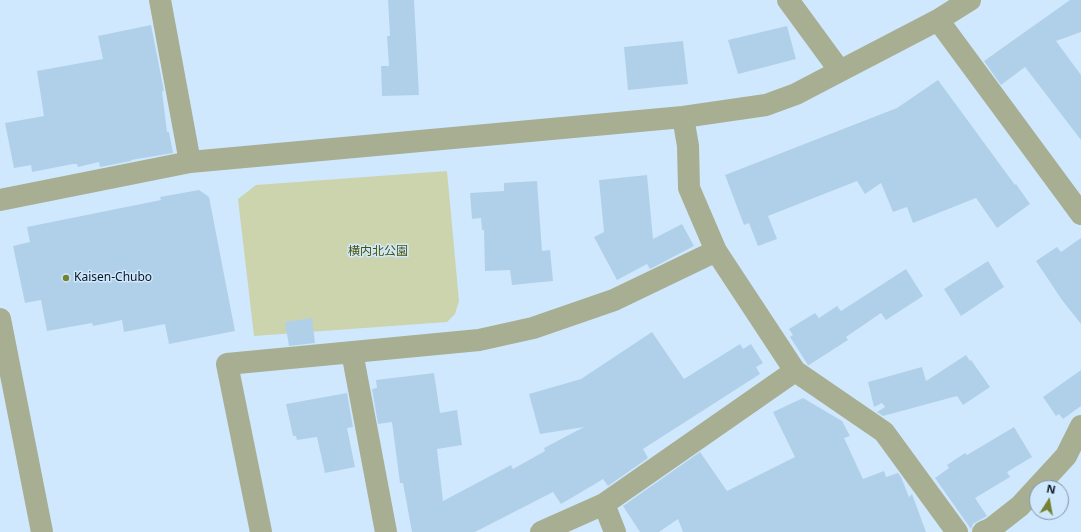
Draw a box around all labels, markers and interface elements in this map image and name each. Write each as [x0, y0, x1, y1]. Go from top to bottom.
park label: 横内北公園 [348, 245, 408, 259]
place label: Kaisen-Chubo [74, 271, 152, 285]
marker: Kaisen-Chubo [61, 273, 71, 283]
north arrow [1029, 480, 1069, 520]
text: N [1045, 480, 1057, 497]

